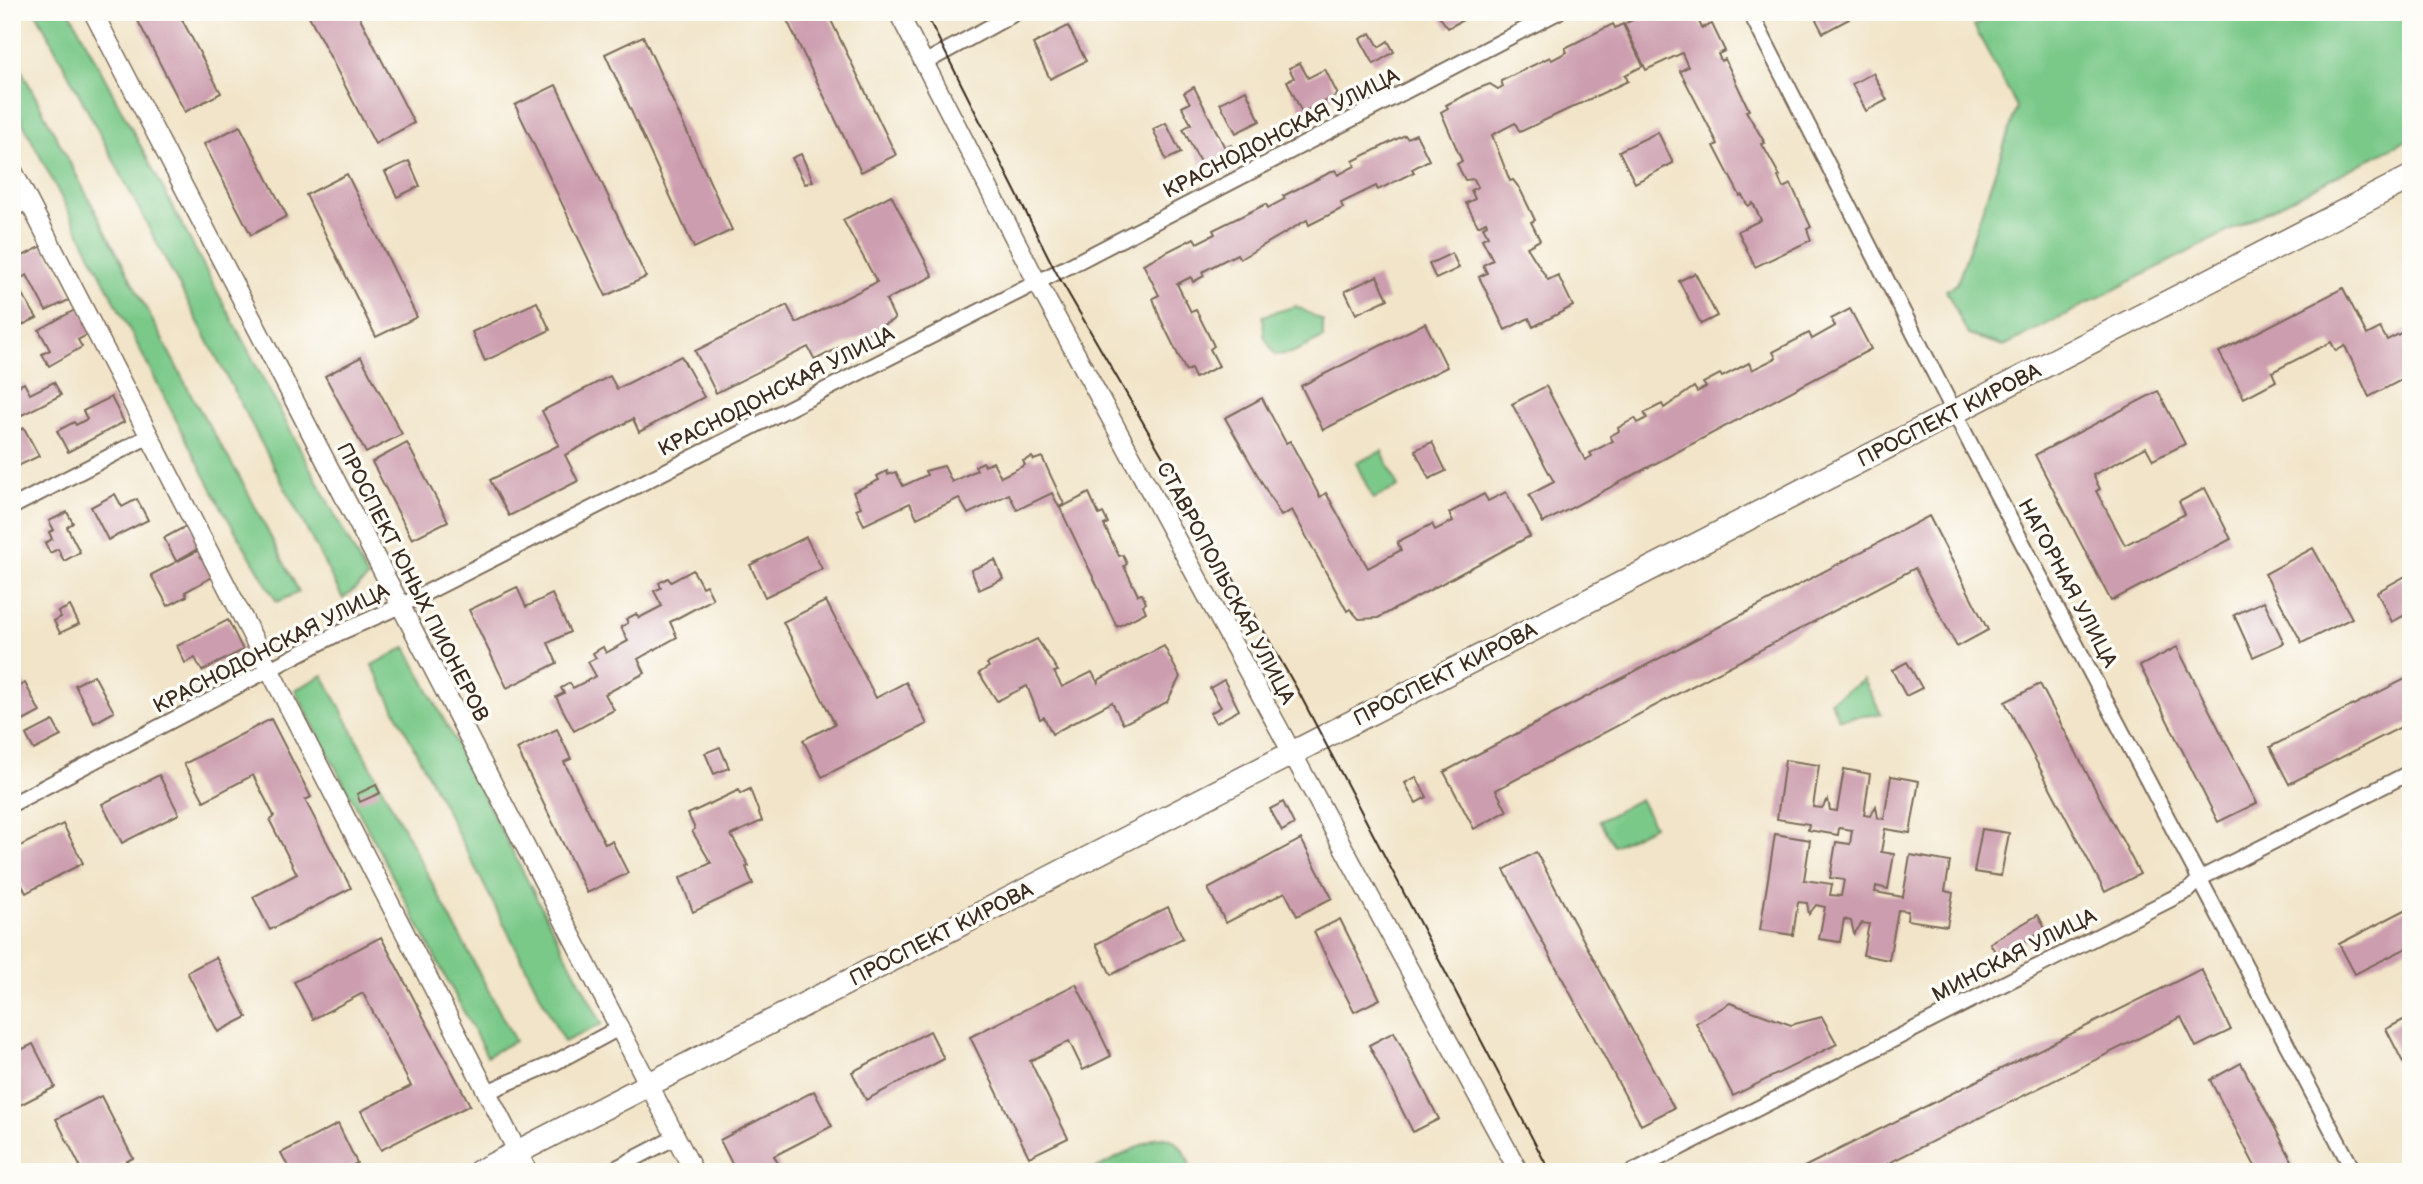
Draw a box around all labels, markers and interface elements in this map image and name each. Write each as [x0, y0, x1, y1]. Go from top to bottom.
street label: КРАСНОДОНСКАЯ УЛИЦА [1159, 63, 1404, 204]
street label: КРАСНОДОНСКАЯ УЛИЦА [654, 321, 899, 462]
street label: ПРОСПЕКТ КИРОВА [1853, 358, 2045, 473]
street label: ПРОСПЕКТ ЮНЫХ ПИОНЕРОВ [331, 439, 494, 726]
street label: СТАВРОПОЛЬСКАЯ УЛИЦА [1151, 458, 1300, 709]
street label: НАГОРНАЯ УЛИЦА [2013, 495, 2123, 672]
street label: КРАСНОДОНСКАЯ УЛИЦА [149, 578, 394, 719]
street label: ПРОСПЕКТ КИРОВА [1349, 617, 1541, 732]
street label: ПРОСПЕКТ КИРОВА [845, 877, 1037, 992]
street label: МИНСКАЯ УЛИЦА [1928, 903, 2101, 1008]

